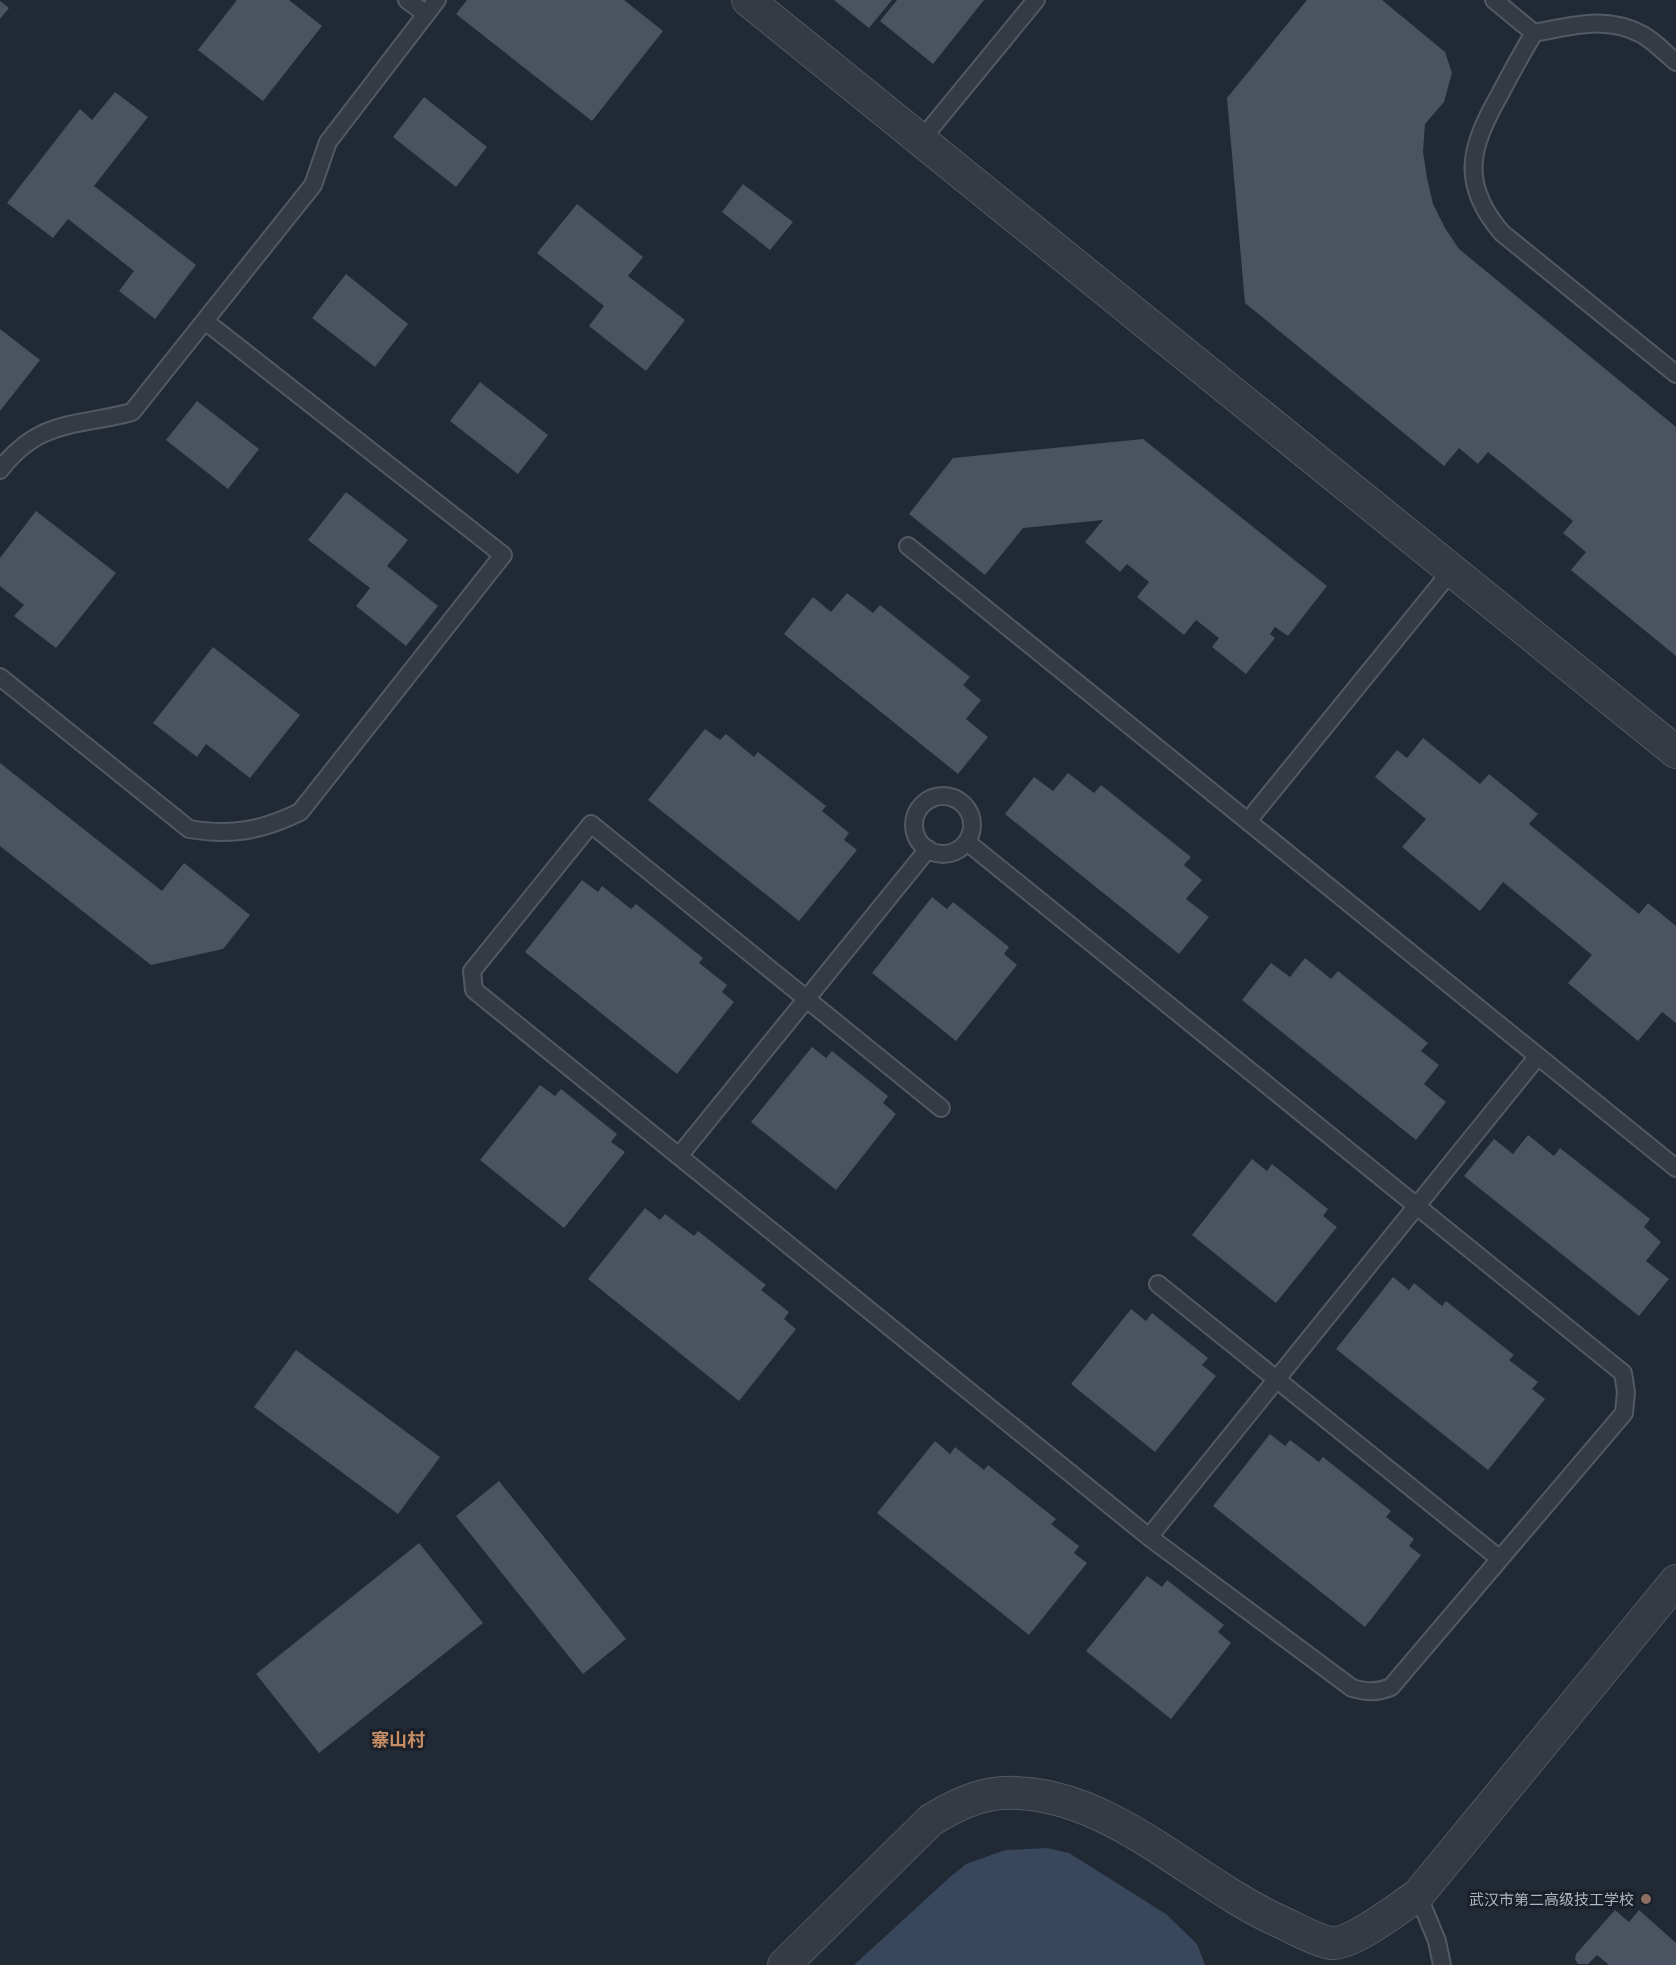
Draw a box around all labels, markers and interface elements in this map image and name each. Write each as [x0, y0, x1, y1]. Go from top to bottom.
district label: 寨山村 [371, 1728, 425, 1750]
place label: 武汉市第二高级技工学校 [1469, 1890, 1634, 1908]
marker: 武汉市第二高级技工学校 [1639, 1892, 1653, 1906]

